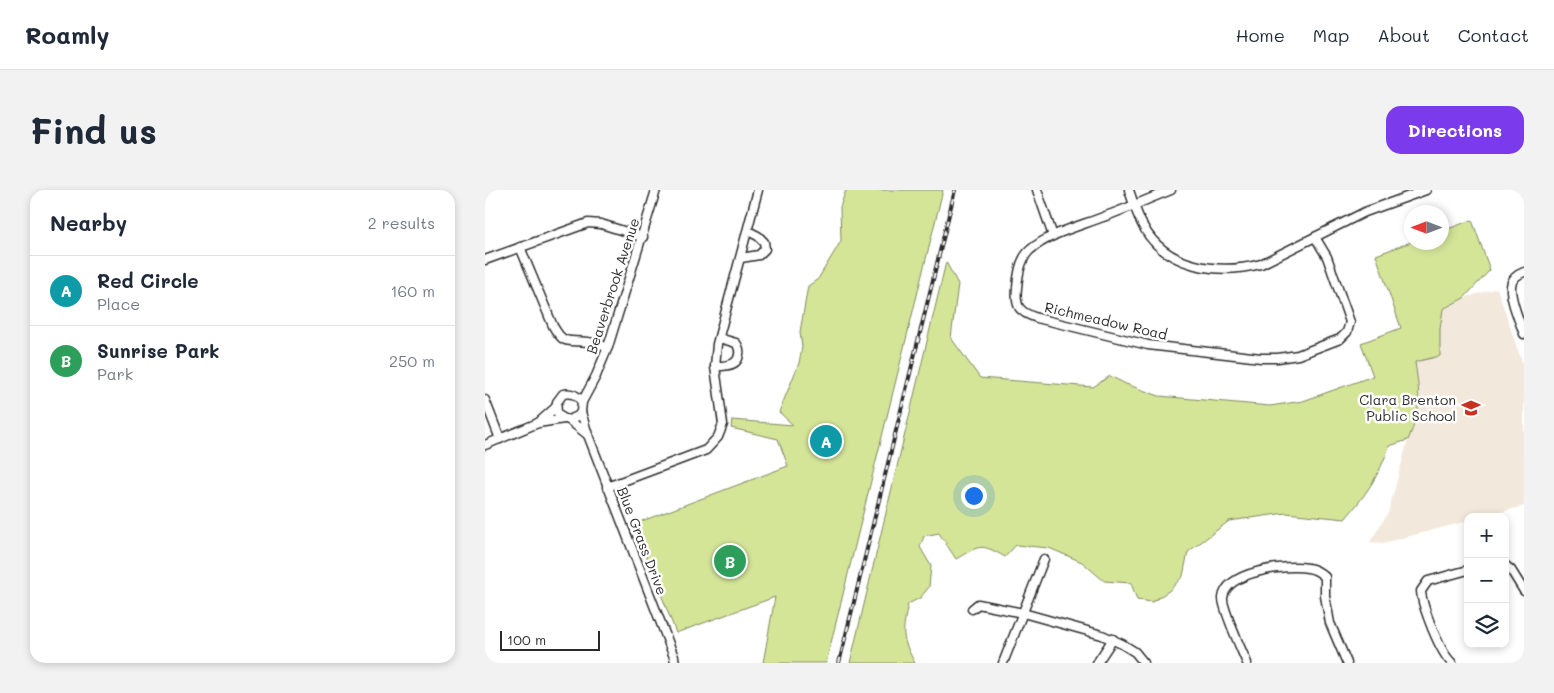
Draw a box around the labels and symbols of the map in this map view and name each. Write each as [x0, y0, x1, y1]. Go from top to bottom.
north arrow [1404, 205, 1449, 250]
street label: Beaverbrook Avenue [582, 215, 644, 356]
street label: Richmeadow Road [1043, 297, 1169, 344]
place label: Clara Brenton Public School [1359, 390, 1456, 425]
school or university icon: Clara Brenton Public School [1460, 397, 1482, 419]
pin: A [810, 422, 842, 460]
your location [961, 483, 987, 509]
street label: Blue Grass Drive [613, 484, 672, 598]
pin: B [714, 542, 746, 580]
scale bar [500, 628, 600, 651]

